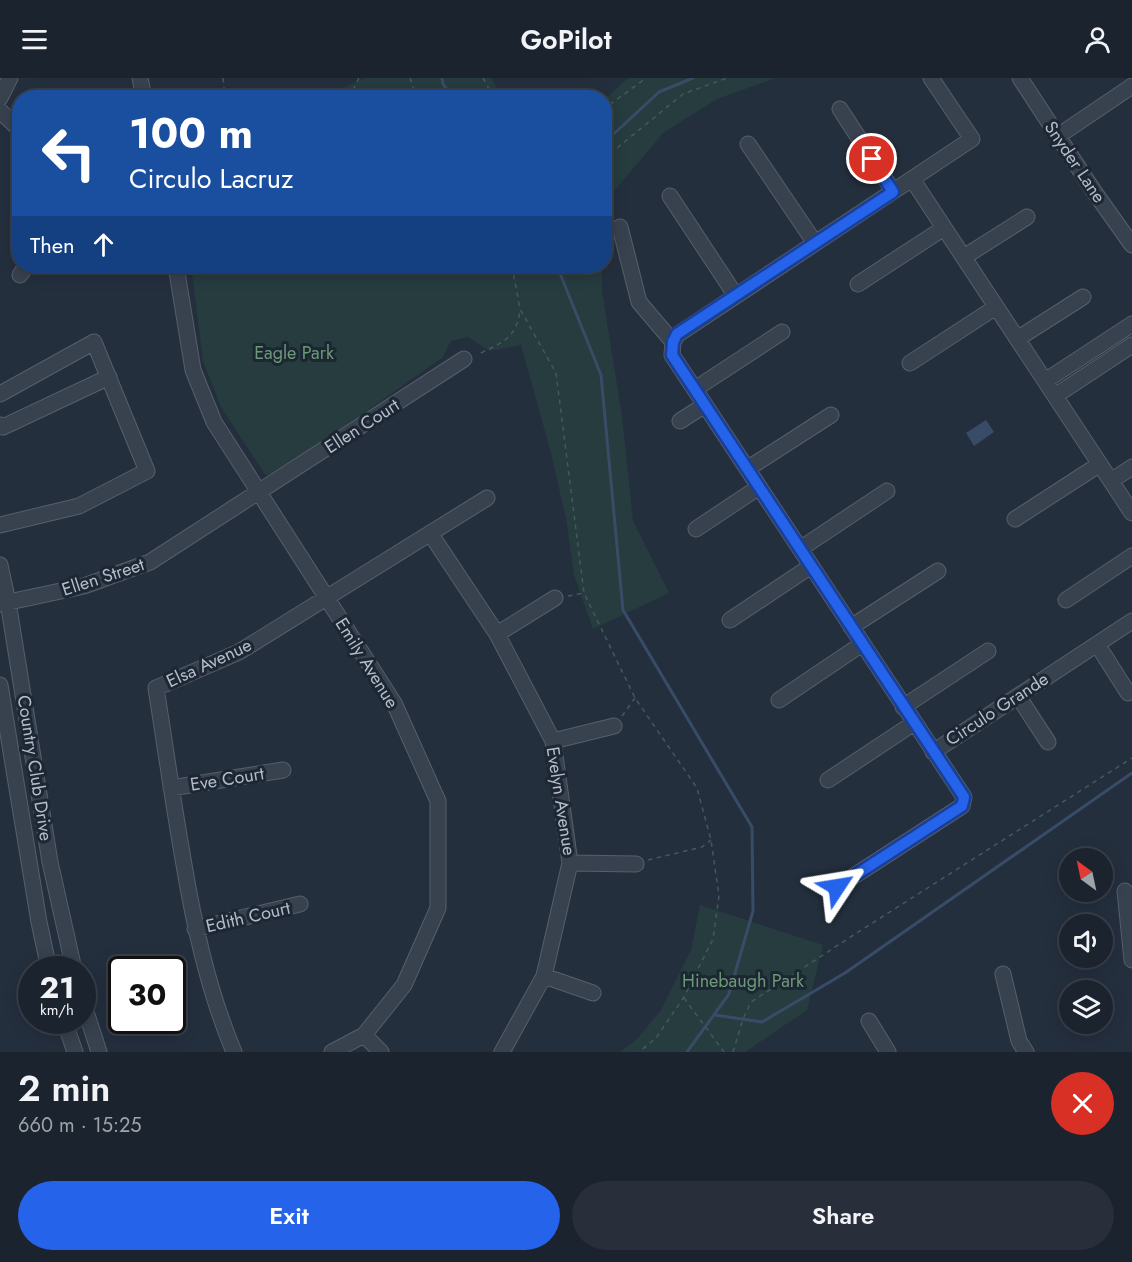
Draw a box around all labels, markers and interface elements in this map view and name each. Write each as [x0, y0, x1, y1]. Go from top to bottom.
text: GoPilot [520, 20, 612, 59]
icon: menu [18, 23, 51, 56]
icon: person [1081, 23, 1114, 56]
text: 100 m [129, 103, 253, 164]
icon: left [30, 114, 108, 192]
street label: Snyder Lane [1038, 116, 1112, 208]
pin [846, 133, 897, 184]
icon: arrive [855, 142, 888, 175]
text: Circulo Lacruz [129, 159, 293, 198]
icon: ahead [87, 228, 120, 261]
text: Then [30, 229, 75, 261]
park label: Eagle Park [254, 340, 334, 366]
street label: Ellen Court [320, 392, 405, 460]
street label: Ellen Street [58, 551, 148, 603]
street label: Emily Avenue [329, 613, 405, 713]
street label: Elsa Avenue [162, 632, 256, 694]
street label: Circulo Grande [940, 666, 1054, 752]
street label: Country Club Drive [11, 693, 59, 843]
street label: Evelyn Avenue [540, 745, 582, 857]
street label: Eve Court [188, 760, 266, 798]
north arrow [1059, 848, 1113, 902]
map controls [1059, 848, 1113, 1034]
position arrow [805, 855, 869, 919]
street label: Edith Court [203, 894, 294, 939]
button: sound [1059, 914, 1113, 968]
speed limit sign: 30 [108, 956, 186, 1034]
text: 21 [40, 966, 74, 1009]
park label: Hinebaugh Park [682, 968, 804, 994]
button: layers [1059, 980, 1113, 1034]
text: km/h [40, 999, 74, 1021]
text: 2 min [18, 1062, 110, 1114]
button: close [1051, 1072, 1114, 1135]
text: 660 m · 15:25 [18, 1111, 142, 1140]
button: Exit [18, 1181, 560, 1250]
button: Share [572, 1181, 1114, 1250]

